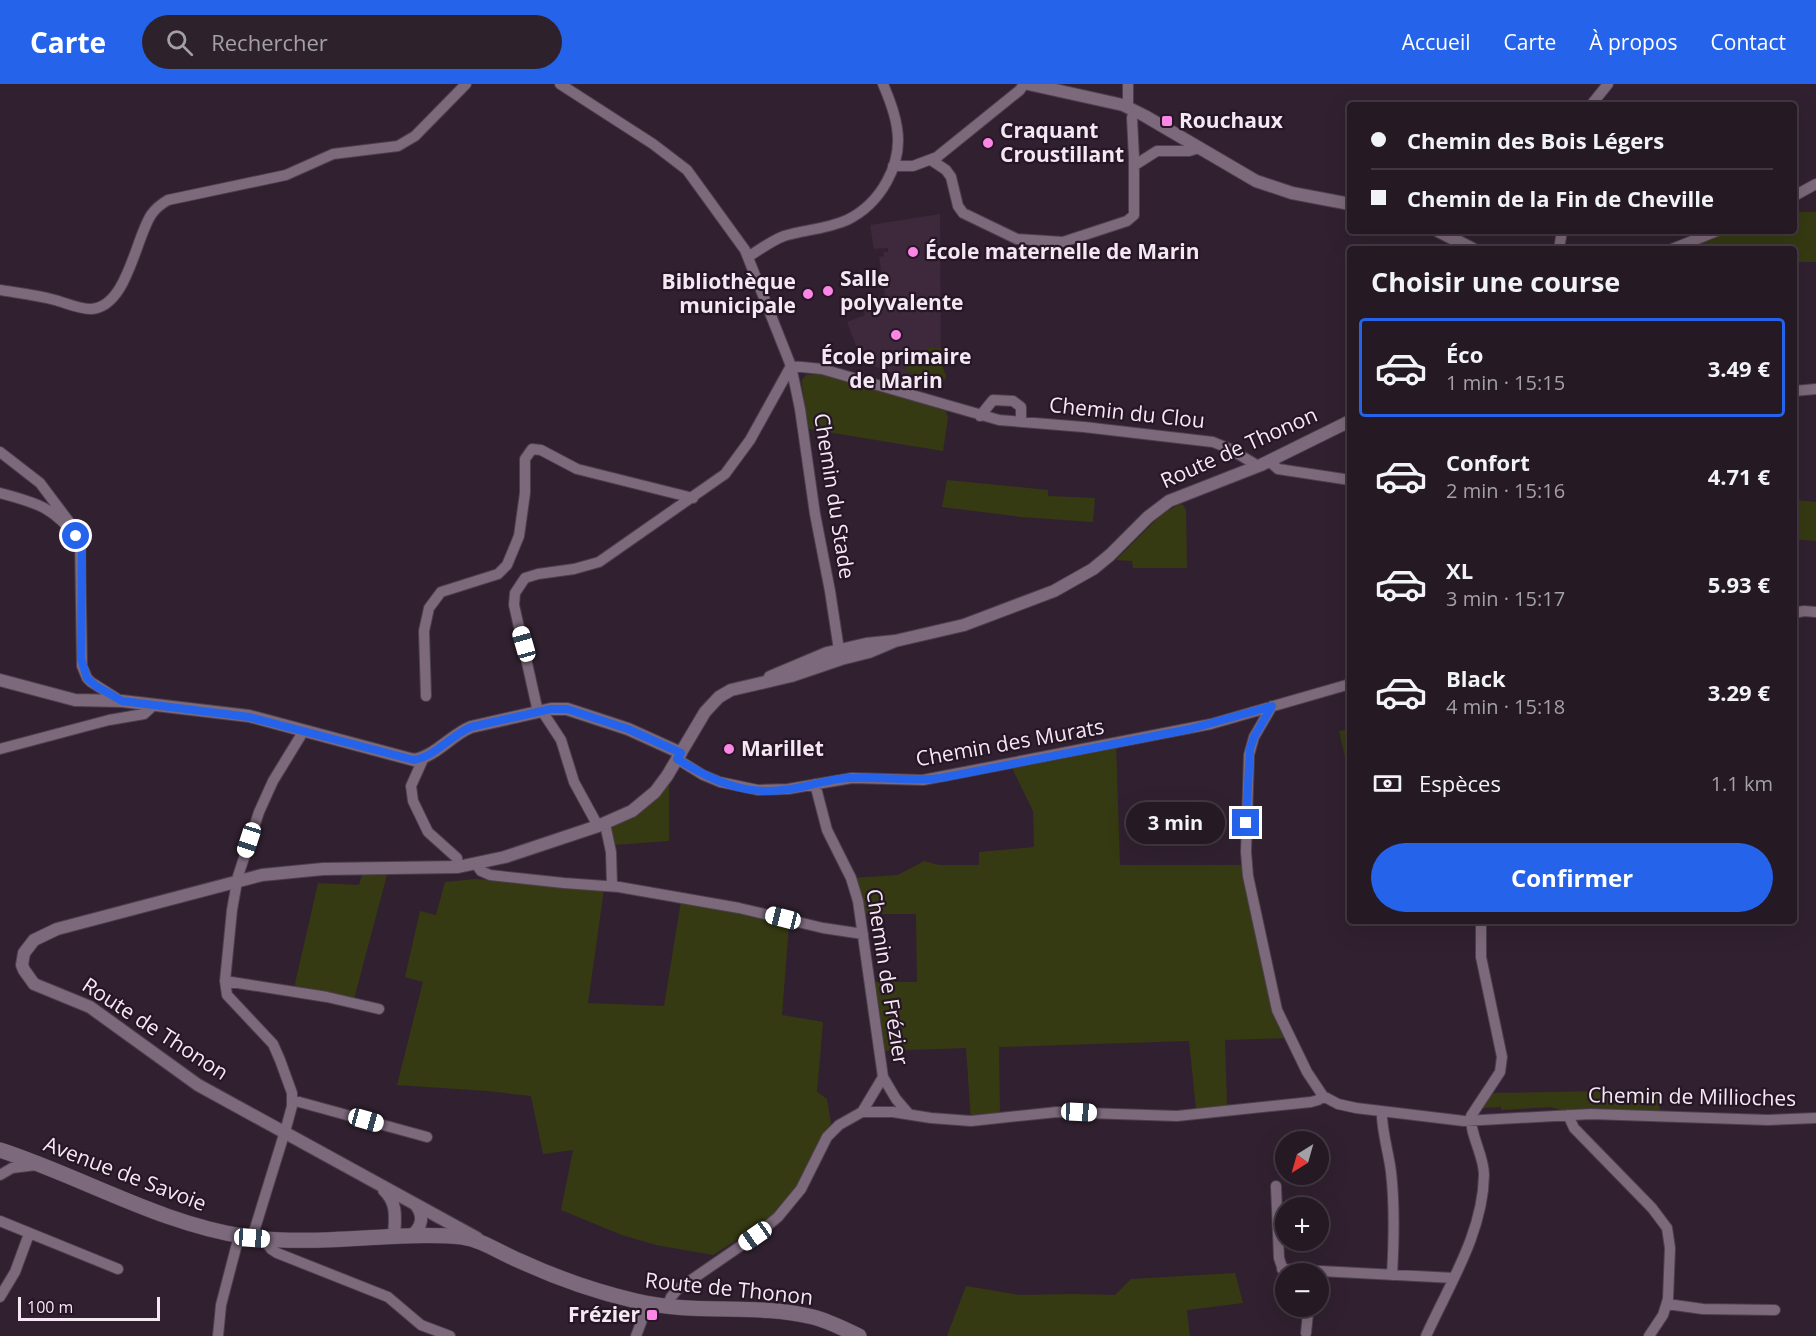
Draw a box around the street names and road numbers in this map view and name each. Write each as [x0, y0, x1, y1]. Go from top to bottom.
street label: Chemin du Clou [1048, 390, 1206, 434]
street label: Route de Thonon [1156, 400, 1321, 494]
street label: Chemin du Stade [808, 411, 862, 581]
street label: Chemin des Murats [914, 712, 1106, 772]
street label: Chemin de Frézier [860, 887, 916, 1067]
street label: Route de Thonon [77, 970, 234, 1086]
street label: Chemin de Millioches [1588, 1080, 1797, 1112]
street label: Avenue de Savoie [40, 1129, 211, 1217]
street label: Route de Thonon [644, 1265, 814, 1311]

